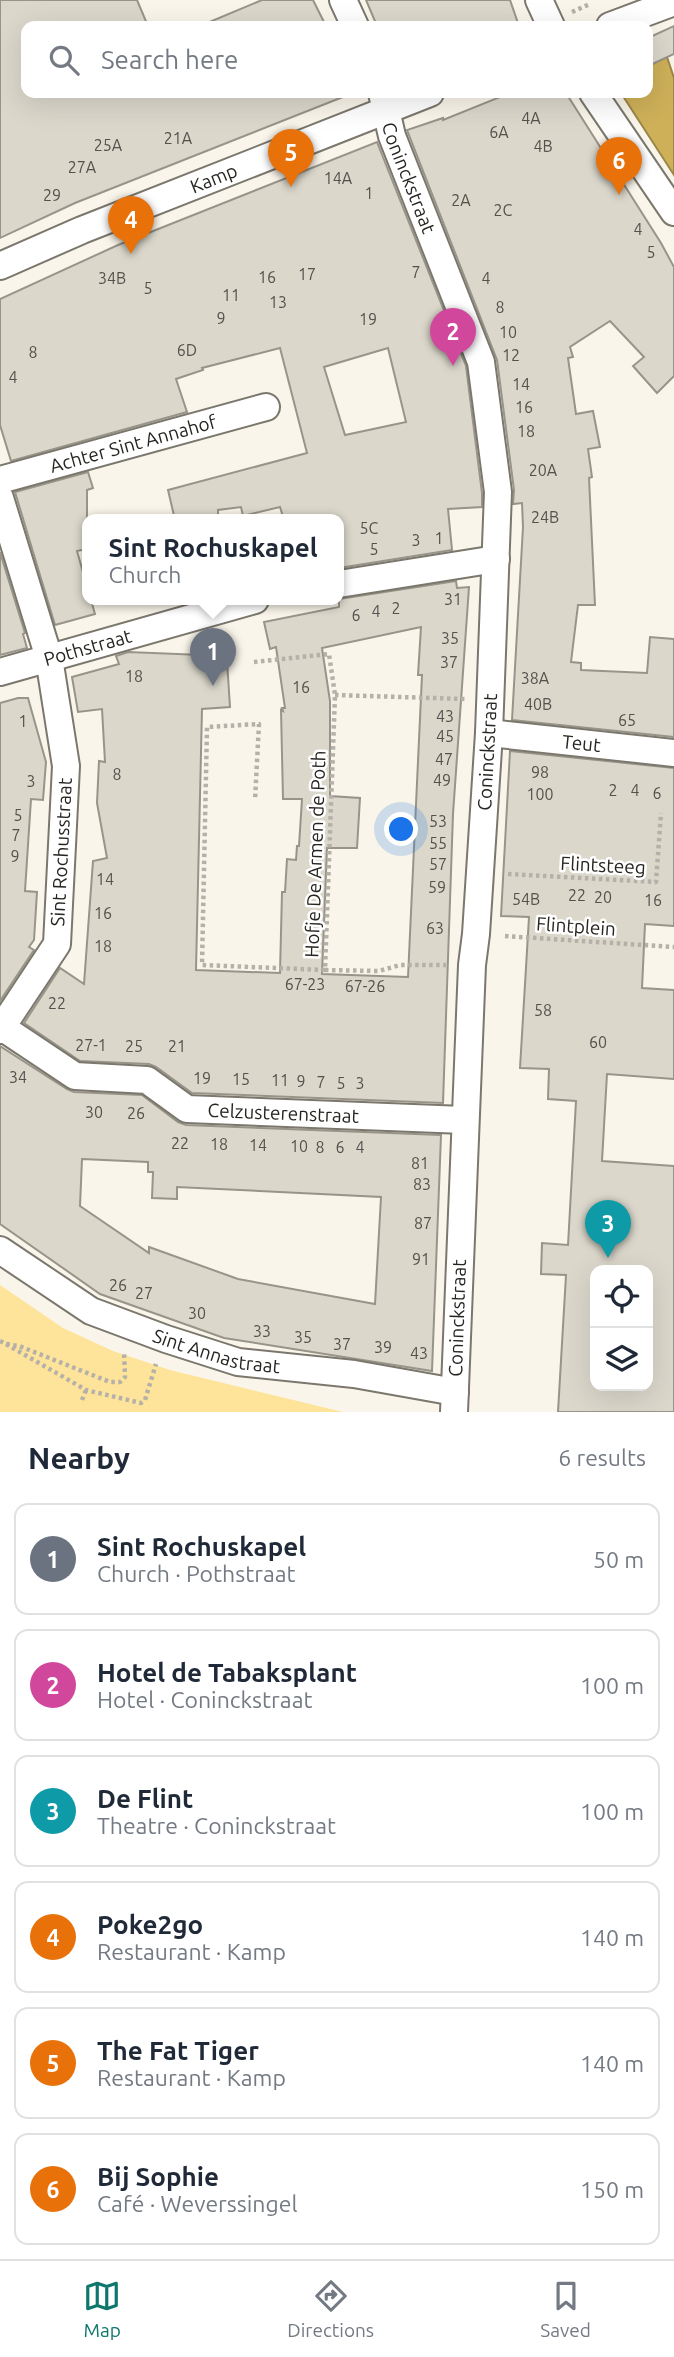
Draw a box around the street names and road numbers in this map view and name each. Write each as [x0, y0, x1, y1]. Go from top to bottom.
street label: Coninckstraat [378, 120, 440, 237]
street label: Kamp [187, 159, 240, 197]
street label: Achter Sint Annahof [47, 410, 220, 477]
street label: Pothstraat [41, 624, 135, 670]
street label: Coninckstraat [473, 692, 501, 811]
street label: Teut [561, 730, 602, 756]
street label: Hofje De Armen de Poth [300, 750, 330, 958]
street label: Sint Rochusstraat [46, 777, 76, 927]
street label: Flintsteeg [560, 852, 646, 878]
street label: Flintplein [535, 912, 617, 940]
street label: Celzusterenstraat [207, 1099, 360, 1127]
street label: Coninckstraat [444, 1258, 470, 1377]
street label: Sint Annastraat [150, 1324, 282, 1377]

